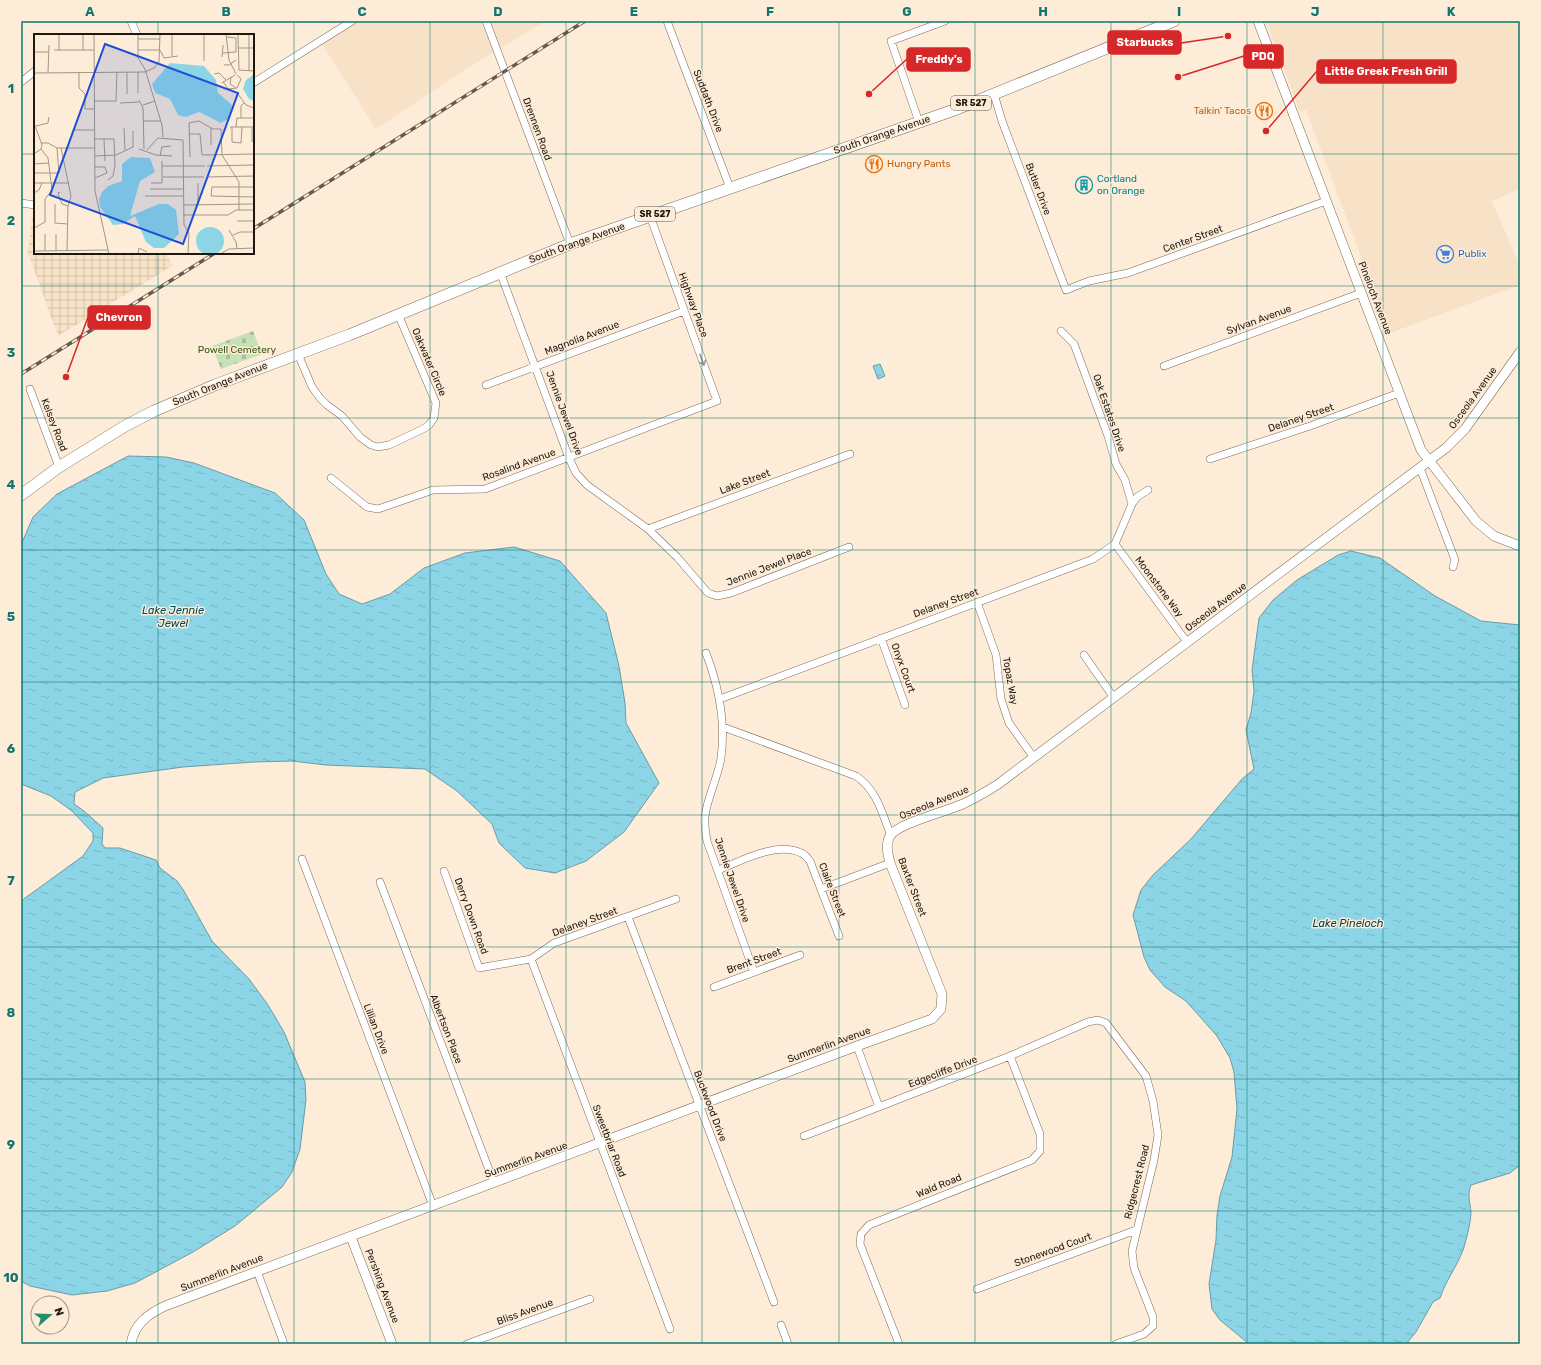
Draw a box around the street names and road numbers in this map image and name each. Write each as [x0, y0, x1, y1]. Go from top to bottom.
street label: Suddath Drive [691, 68, 726, 134]
street label: Drennen Road [520, 96, 554, 162]
road number: SR 527 [951, 96, 991, 110]
street label: South Orange Avenue [832, 113, 932, 157]
street label: Butler Drive [1023, 161, 1054, 217]
road number: SR 527 [635, 207, 675, 221]
street label: South Orange Avenue [527, 220, 627, 266]
street label: Center Street [1161, 223, 1225, 255]
street label: Pineloch Avenue [1356, 260, 1395, 337]
street label: Highway Place [676, 271, 710, 339]
street label: Sylvan Avenue [1225, 303, 1294, 337]
street label: Magnolia Avenue [543, 318, 621, 358]
street label: Oakwater Circle [409, 326, 449, 398]
street label: South Orange Avenue [171, 359, 270, 409]
street label: Osceola Avenue [1446, 364, 1500, 431]
street label: Jennie Jewel Drive [543, 369, 585, 457]
street label: Oak Estates Drive [1090, 373, 1128, 454]
street label: Kelsey Road [38, 397, 70, 453]
street label: Delaney Street [1267, 401, 1335, 435]
street label: Rosalind Avenue [481, 446, 558, 484]
street label: Lake Street [718, 467, 772, 497]
street label: Jennie Jewel Place [725, 545, 814, 589]
street label: Moonstone Way [1132, 554, 1186, 620]
street label: Osceola Avenue [1183, 580, 1249, 634]
street label: Delaney Street [912, 586, 980, 620]
street label: Onyx Court [888, 641, 918, 695]
street label: Topaz Way [1000, 656, 1020, 706]
street label: Osceola Avenue [897, 783, 971, 822]
street label: Jennie Jewel Drive [712, 836, 752, 924]
street label: Baxter Street [895, 856, 929, 918]
street label: Claire Street [816, 861, 848, 919]
street label: Derry Down Road [452, 876, 490, 956]
street label: Delaney Street [551, 905, 619, 939]
street label: Brent Street [725, 946, 783, 976]
street label: Albertson Place [427, 993, 465, 1066]
street label: Lillian Drive [361, 1002, 391, 1056]
street label: Summerlin Avenue [786, 1024, 873, 1066]
street label: Edgecliffe Drive [907, 1053, 980, 1091]
street label: Buckwood Drive [691, 1069, 729, 1144]
street label: Sweetbriar Road [590, 1103, 628, 1179]
street label: Summerlin Avenue [483, 1139, 570, 1181]
street label: Ridgecrest Road [1122, 1143, 1152, 1221]
street label: Wald Road [915, 1171, 963, 1201]
street label: Stonewood Court [1013, 1230, 1093, 1270]
street label: Pershing Avenue [362, 1247, 402, 1325]
street label: Summerlin Avenue [179, 1252, 265, 1294]
street label: Bliss Avenue [495, 1296, 555, 1328]

